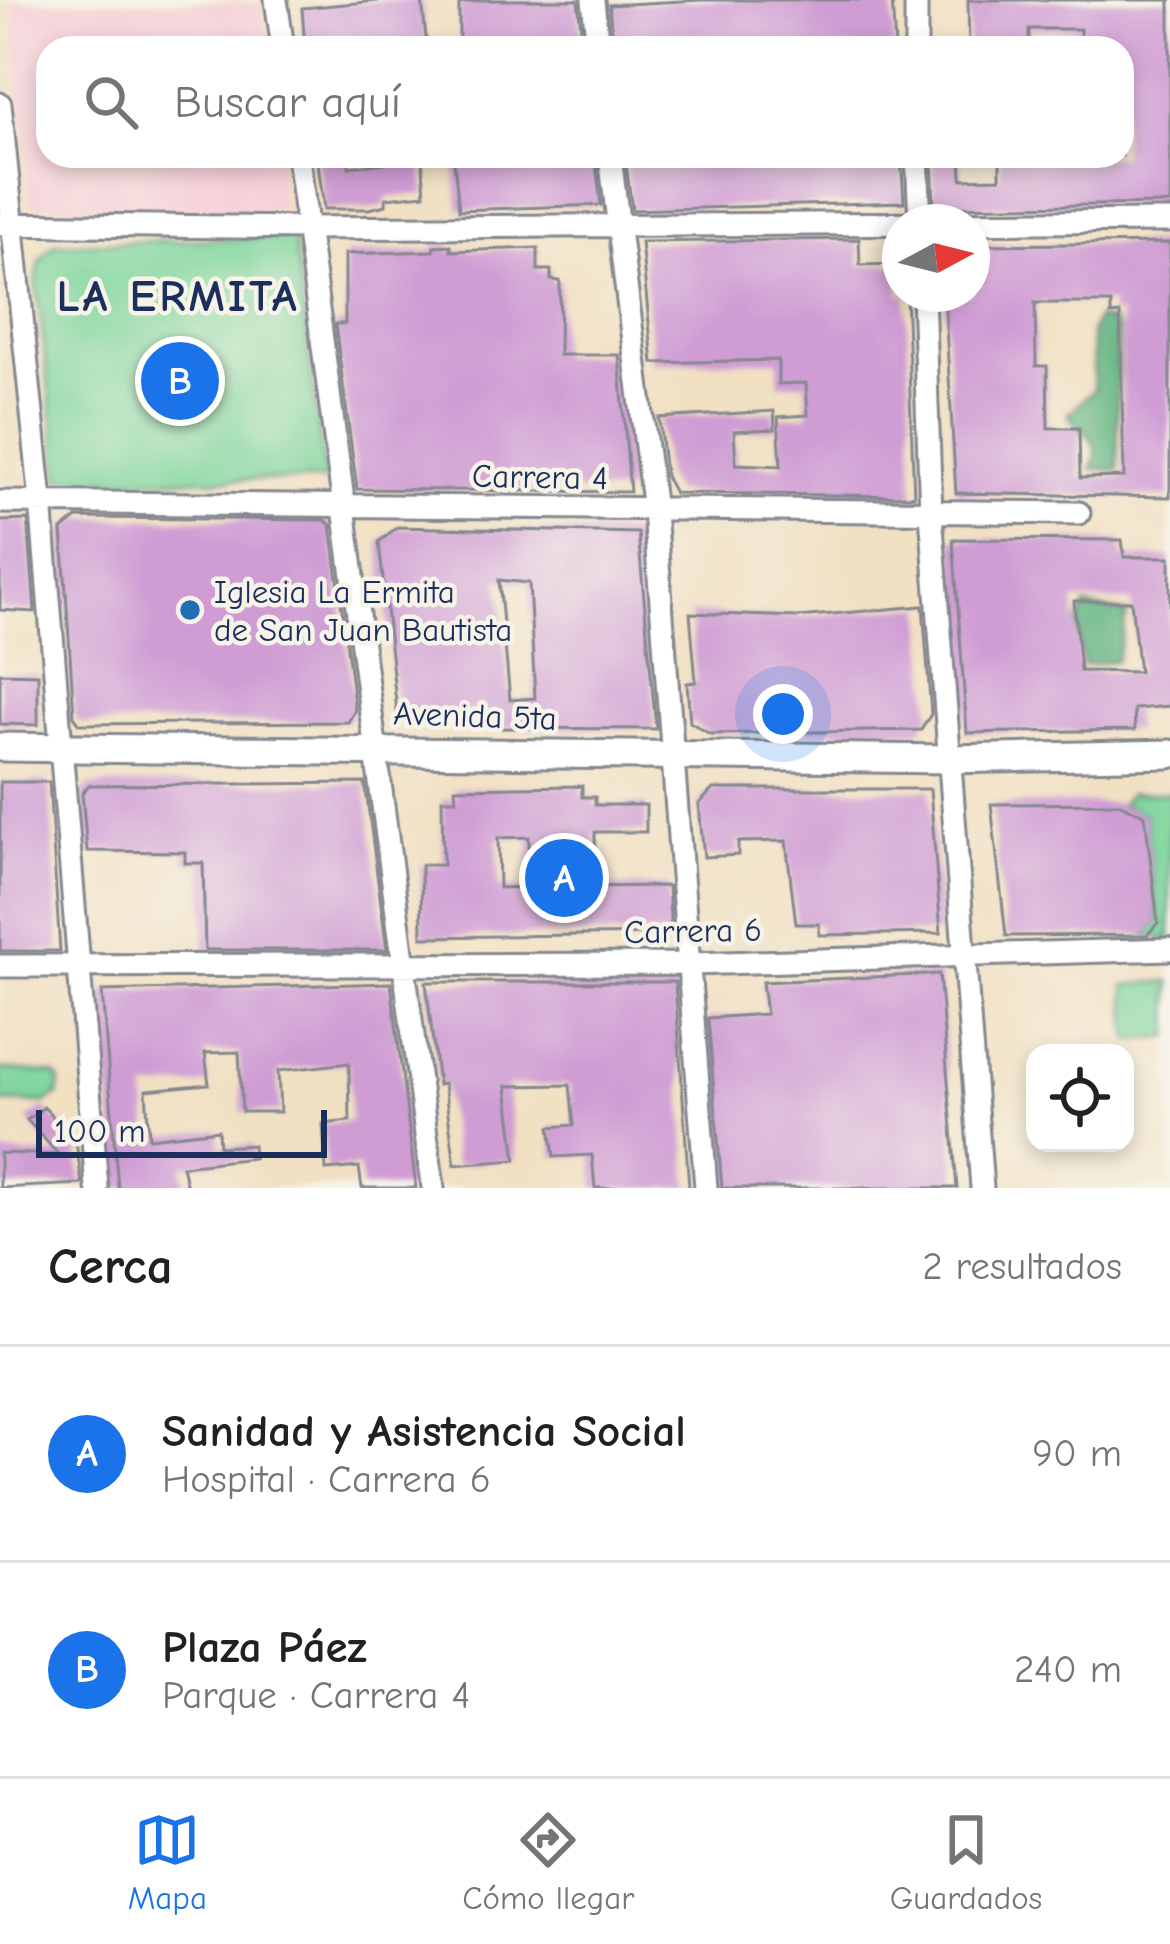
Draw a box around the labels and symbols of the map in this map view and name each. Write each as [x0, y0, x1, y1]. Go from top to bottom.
north arrow [882, 204, 990, 312]
district label: LA ERMITA [57, 270, 299, 322]
pin: B [141, 336, 219, 426]
street label: Carrera 4 [472, 457, 608, 497]
place label: Iglesia La Ermita de San Juan Bautista [214, 573, 512, 649]
marker: Iglesia La Ermita de San Juan Bautista [177, 597, 203, 623]
your location [753, 684, 813, 744]
street label: Avenida 5ta [393, 694, 557, 738]
pin: A [525, 833, 603, 923]
street label: Carrera 6 [624, 911, 762, 951]
scale bar [36, 1104, 327, 1157]

